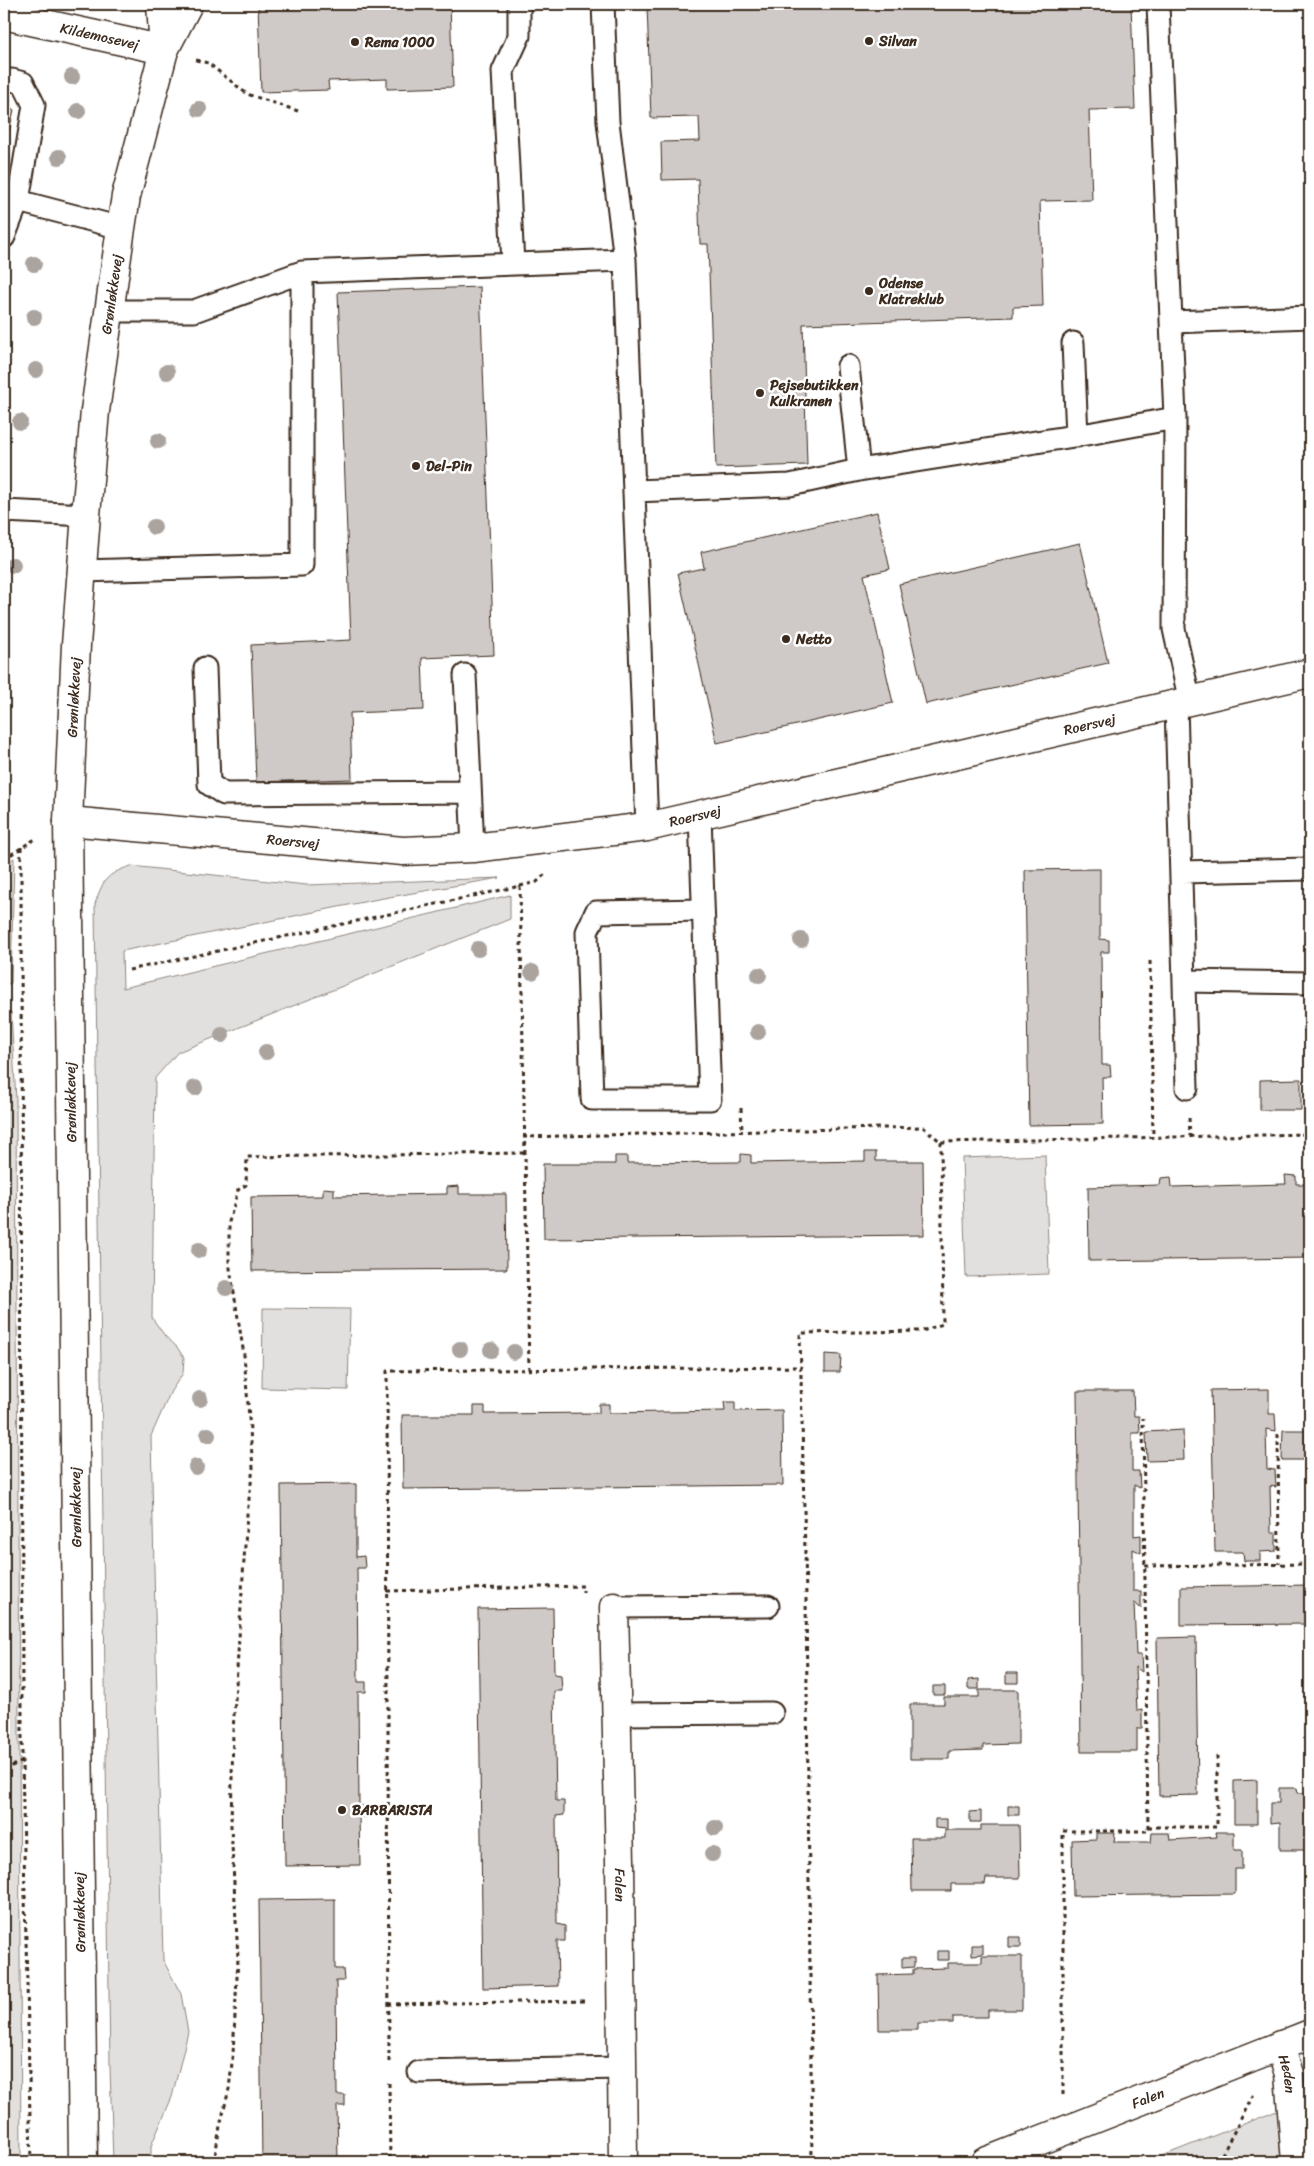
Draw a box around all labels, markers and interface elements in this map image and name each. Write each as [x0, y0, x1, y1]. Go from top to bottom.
street label: Kildemosevej [58, 15, 142, 57]
place label: Silvan [878, 29, 917, 54]
place label: Rema 1000 [364, 30, 435, 55]
marker: Silvan [863, 35, 875, 47]
marker: Rema 1000 [349, 36, 361, 48]
street label: Grønløkkevej [94, 252, 130, 336]
place label: Odense Klatreklub [878, 271, 945, 312]
marker: Odense Klatreklub [863, 285, 875, 297]
place label: Pejsebutikken Kulkranen [769, 373, 859, 414]
marker: Pejsebutikken Kulkranen [754, 387, 766, 399]
place label: Del-Pin [426, 454, 472, 479]
marker: Del-Pin [410, 460, 422, 472]
place label: Netto [795, 627, 832, 652]
marker: Netto [780, 633, 792, 645]
street label: Grønløkkevej [59, 656, 88, 738]
street label: Roersvej [1061, 706, 1119, 742]
street label: Roersvej [666, 798, 724, 834]
street label: Roersvej [266, 826, 321, 856]
street label: Grønløkkevej [58, 1061, 84, 1142]
street label: Grønløkkevej [63, 1466, 89, 1547]
place label: BARBARISTA [352, 1798, 433, 1823]
marker: BARBARISTA [336, 1804, 348, 1816]
street label: Falen [608, 1868, 633, 1902]
street label: Grønløkkevej [67, 1871, 93, 1952]
street label: Heden [1271, 2051, 1303, 2095]
street label: Falen [1128, 2080, 1168, 2116]

